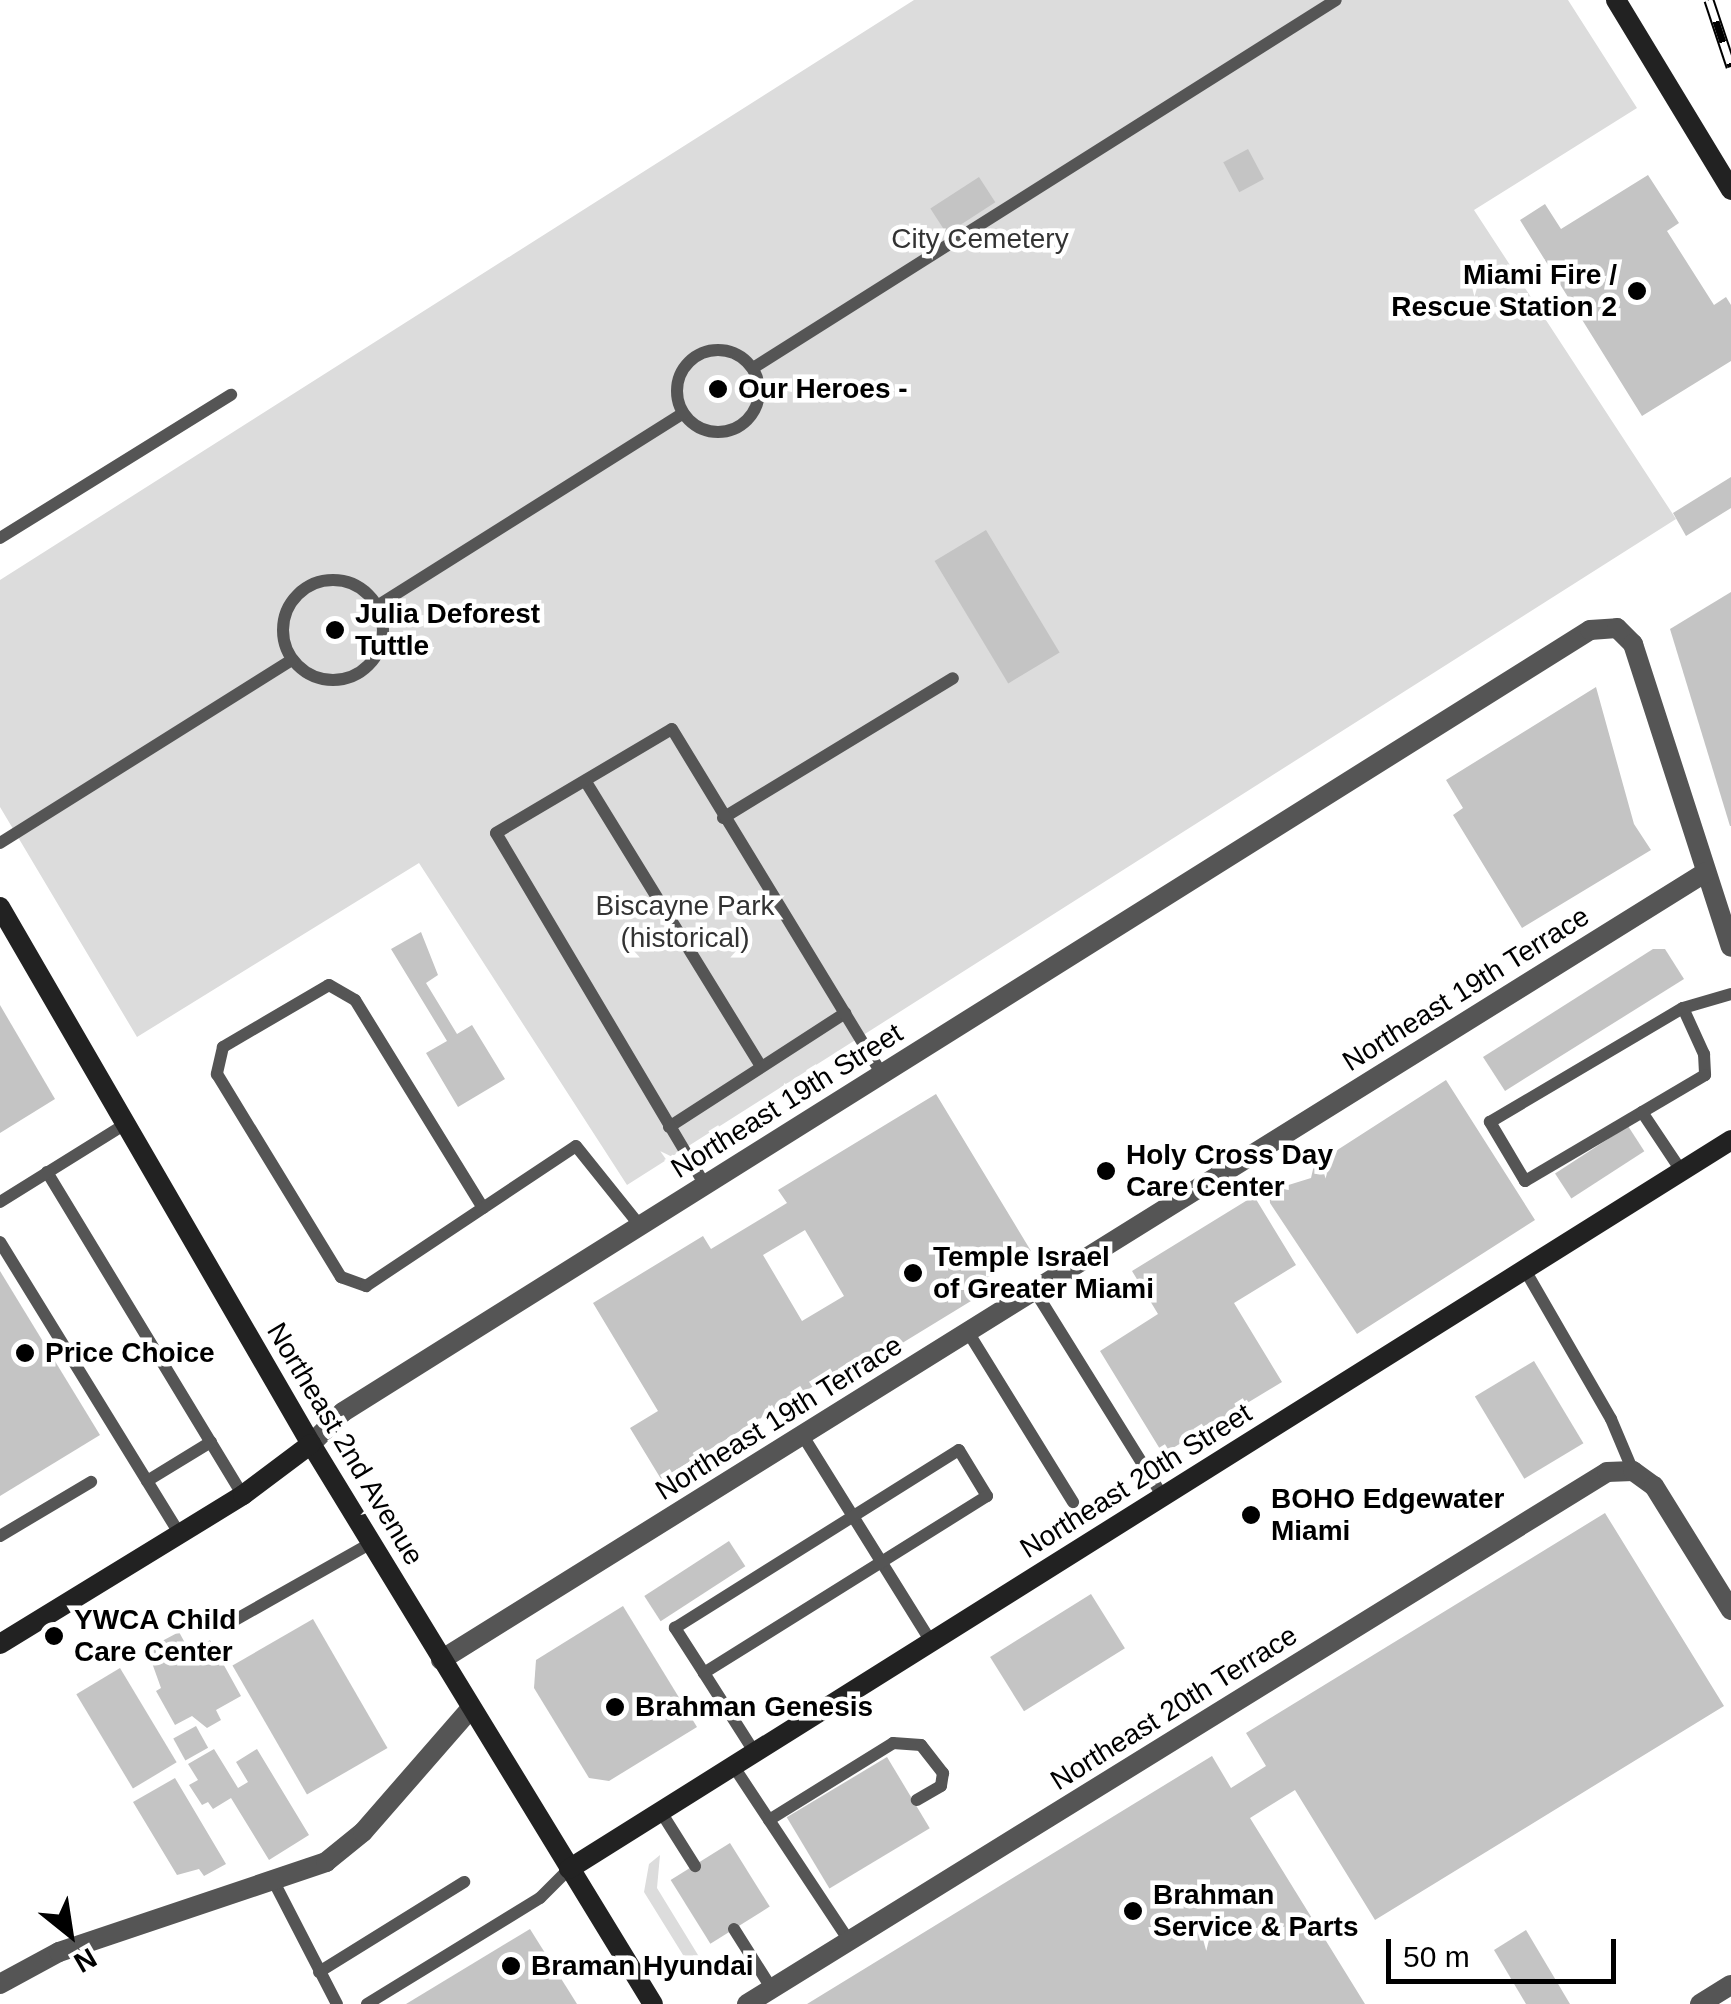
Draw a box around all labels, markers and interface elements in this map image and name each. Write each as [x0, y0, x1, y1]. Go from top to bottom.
park label: City Cemetery [891, 222, 1069, 256]
place label: Miami Fire / Rescue Station 2 [1391, 258, 1617, 324]
marker: Miami Fire / Rescue Station 2 [1626, 280, 1648, 302]
place label: Our Heroes - [738, 372, 908, 406]
marker: Our Heroes - [707, 378, 729, 400]
place label: Julia Deforest Tuttle [355, 597, 540, 663]
marker: Julia Deforest Tuttle [324, 619, 346, 641]
park label: Biscayne Park (historical) [596, 889, 774, 955]
street label: Northeast 19th Terrace [1336, 899, 1596, 1079]
street label: Northeast 19th Street [665, 1016, 909, 1186]
place label: Holy Cross Day Care Center [1126, 1138, 1333, 1204]
marker: Holy Cross Day Care Center [1095, 1160, 1117, 1182]
place label: Temple Israel of Greater Miami [933, 1240, 1154, 1306]
marker: Temple Israel of Greater Miami [902, 1262, 924, 1284]
street label: Northeast 2nd Avenue [259, 1316, 431, 1572]
street label: Northeast 19th Terrace [649, 1328, 909, 1508]
place label: Price Choice [45, 1336, 215, 1370]
marker: Price Choice [14, 1342, 36, 1364]
street label: Northeast 20th Street [1014, 1396, 1258, 1566]
place label: BOHO Edgewater Miami [1271, 1482, 1504, 1548]
marker: BOHO Edgewater Miami [1240, 1504, 1262, 1526]
place label: YWCA Child Care Center [74, 1603, 237, 1669]
street label: Northeast 20th Terrace [1044, 1618, 1304, 1798]
marker: YWCA Child Care Center [43, 1625, 65, 1647]
place label: Brahman Genesis [635, 1690, 873, 1724]
marker: Brahman Genesis [604, 1696, 626, 1718]
place label: Brahman Service & Parts [1153, 1878, 1358, 1944]
north arrow [20, 1884, 120, 1984]
marker: Brahman Service & Parts [1122, 1900, 1144, 1922]
scale bar [1391, 1919, 1621, 1981]
text: 50 m [1403, 1940, 1470, 1973]
text: N [69, 1942, 102, 1979]
place label: Braman Hyundai [531, 1949, 753, 1983]
marker: Braman Hyundai [500, 1955, 522, 1977]

